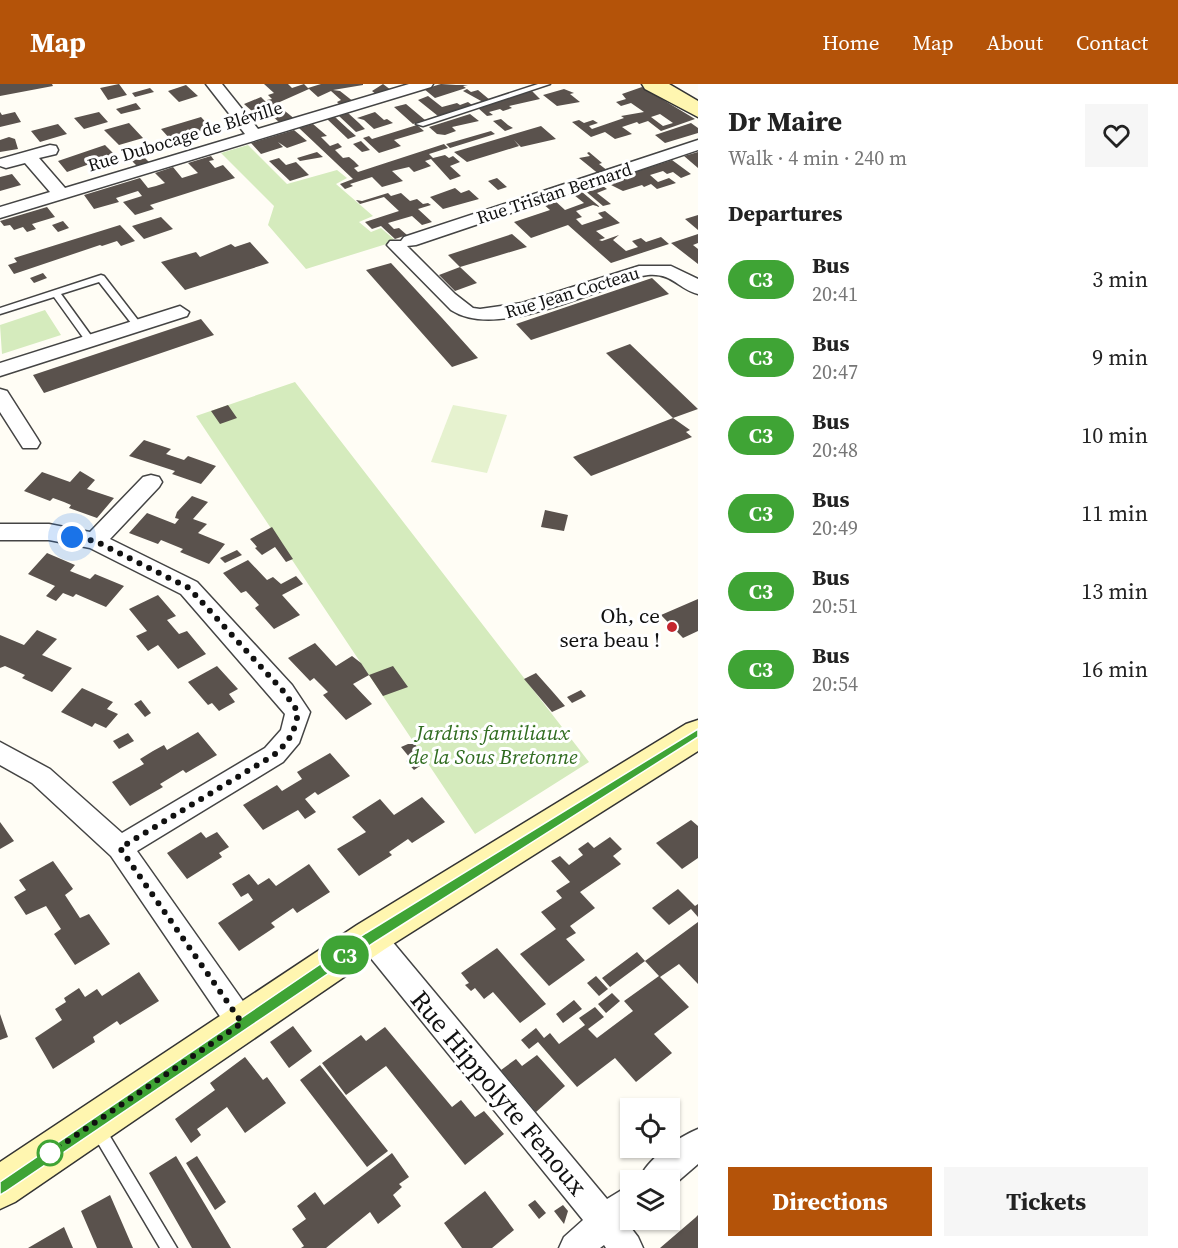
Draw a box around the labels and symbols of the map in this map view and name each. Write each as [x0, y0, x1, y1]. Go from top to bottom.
street label: Rue Dubocage de Bléville [85, 94, 285, 178]
street label: Rue Tristan Bernard [473, 156, 635, 230]
street label: Rue Jean Cocteau [502, 260, 642, 324]
your location [57, 522, 87, 552]
place label: Oh, ce sera beau ! [559, 601, 660, 654]
marker: Oh, ce sera beau ! [665, 620, 679, 634]
park label: Jardins familiaux de la Sous Bretonne [408, 718, 578, 771]
line badge: C3 [318, 936, 372, 974]
street label: Rue Hippolyte Fenoux [402, 983, 596, 1203]
unlabelled marker [37, 1140, 63, 1166]

